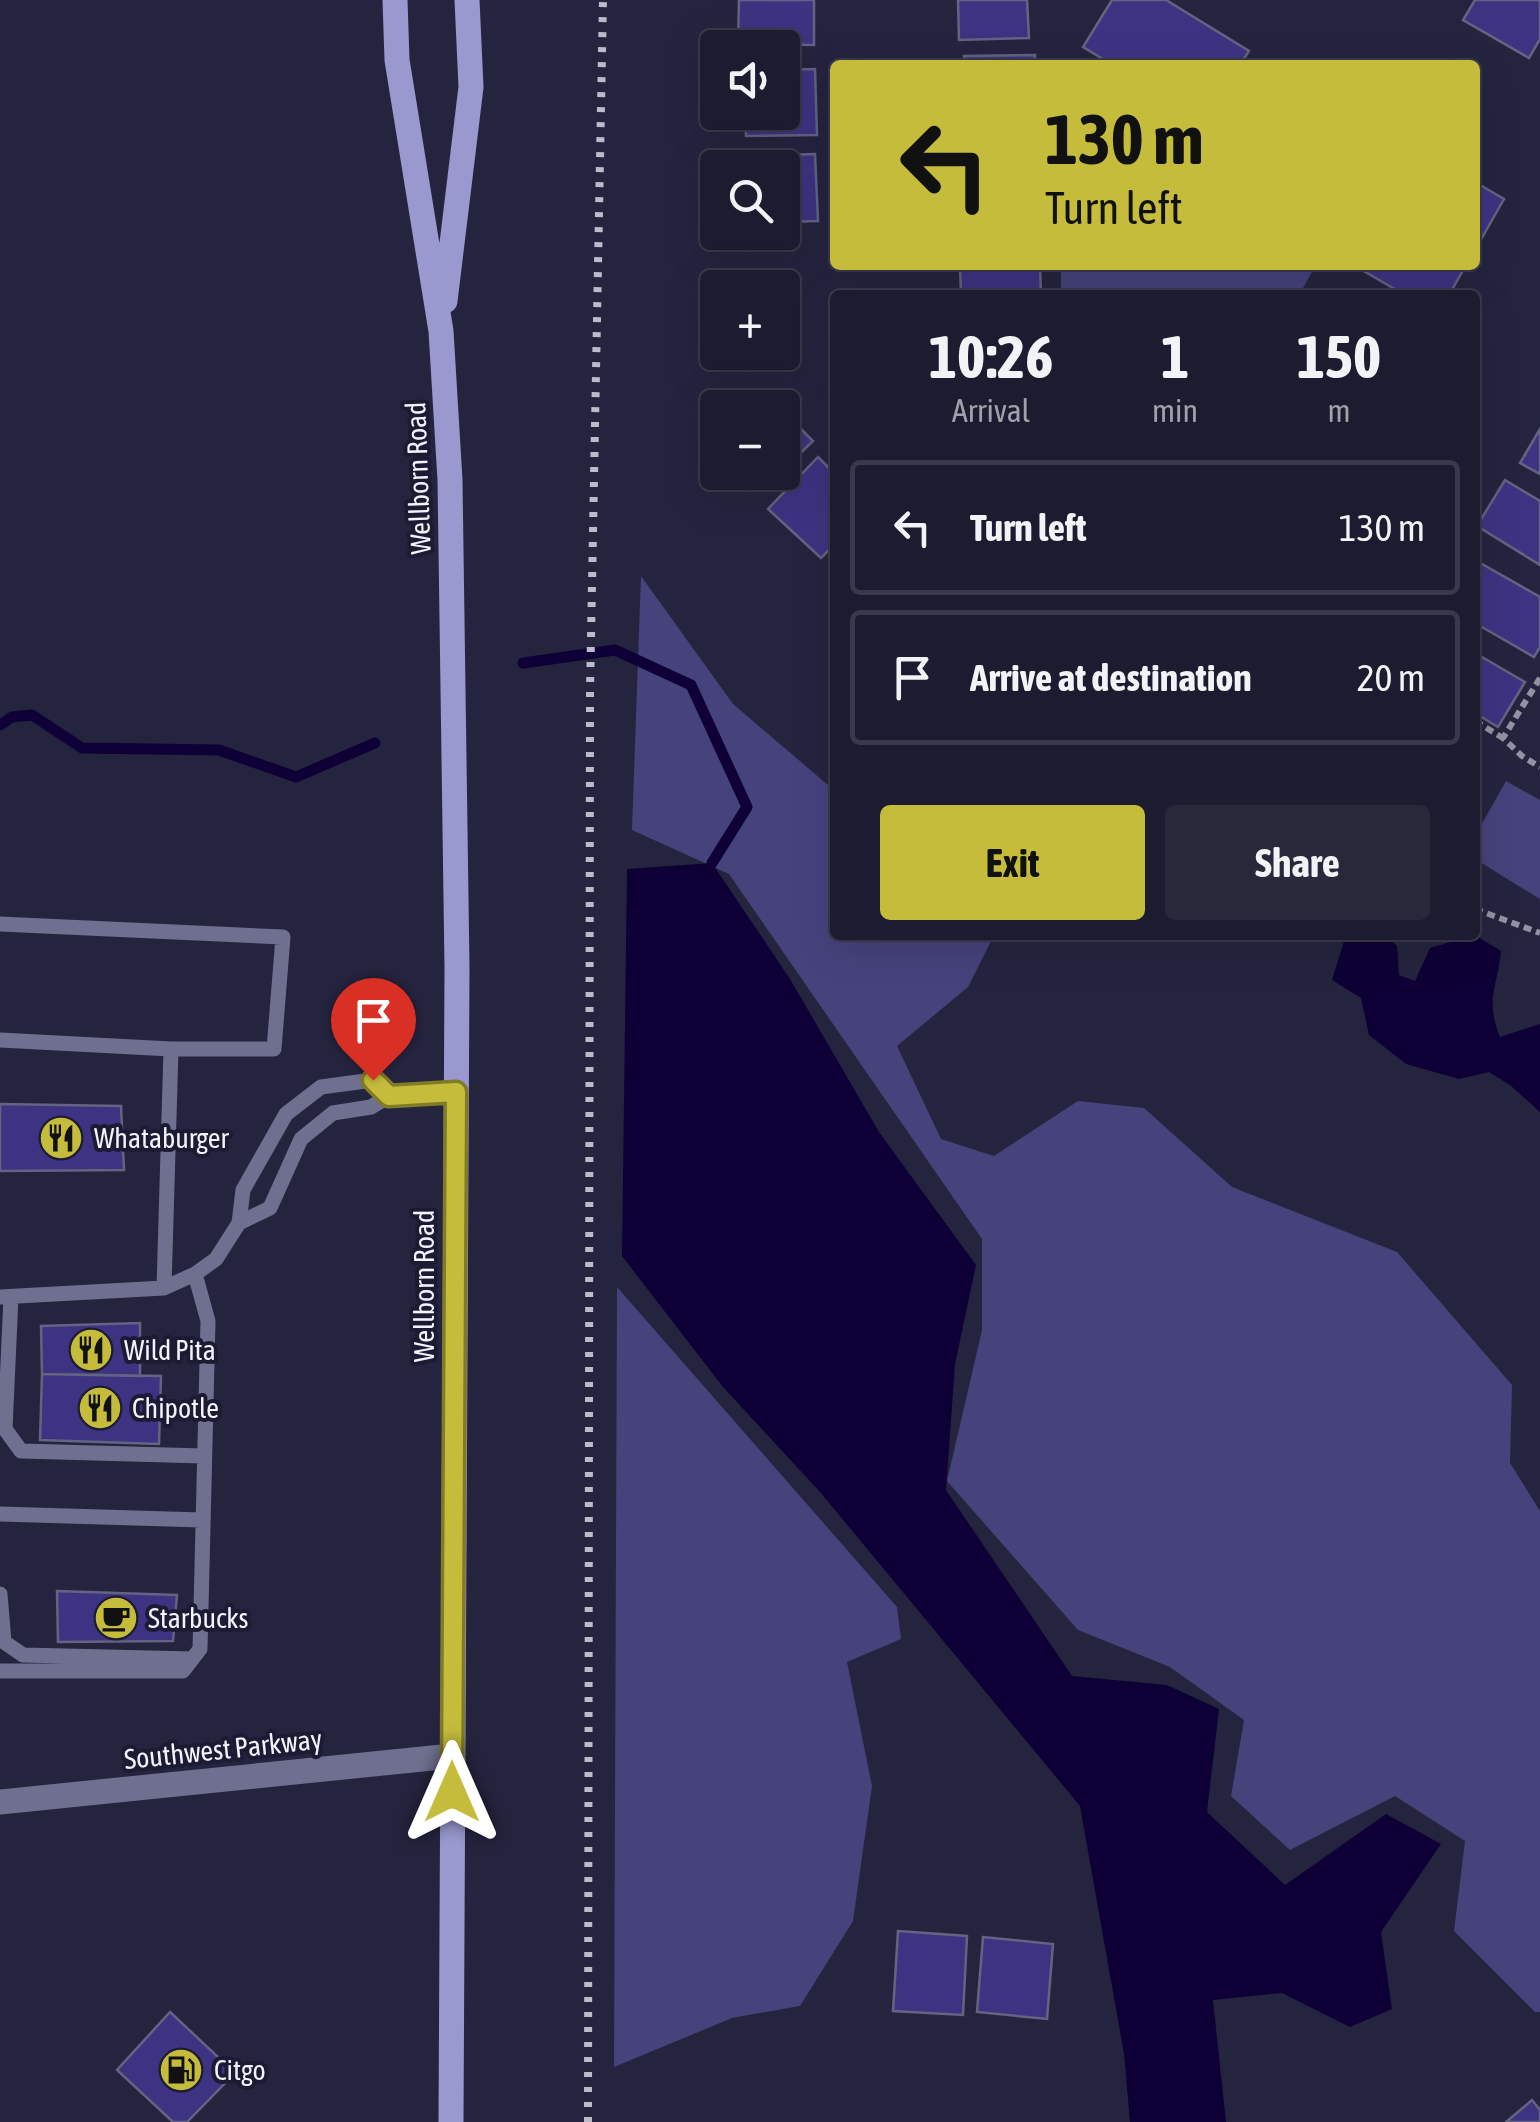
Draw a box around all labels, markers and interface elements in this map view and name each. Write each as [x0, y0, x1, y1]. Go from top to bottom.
map controls [700, 30, 800, 490]
button: sound [700, 30, 800, 130]
text: 130 m [1045, 99, 1204, 179]
icon: left [880, 100, 1010, 230]
button: search [700, 150, 800, 250]
text: Turn left [1045, 182, 1183, 234]
button: + [700, 270, 800, 370]
text: 10:26 [929, 322, 1053, 391]
text: 1 [1161, 322, 1189, 391]
text: 150 [1297, 322, 1381, 391]
button: − [700, 390, 800, 490]
text: Arrival [952, 392, 1030, 429]
text: min [1152, 392, 1198, 429]
text: m [1327, 392, 1351, 429]
street label: Wellborn Road [399, 401, 437, 555]
icon: left [885, 500, 940, 555]
text: Turn left [970, 506, 1086, 549]
text: 130 m [1339, 506, 1425, 549]
icon: arrive [885, 650, 940, 705]
text: Arrive at destination [970, 656, 1252, 699]
text: 20 m [1357, 656, 1425, 699]
button: Exit [880, 805, 1145, 920]
button: Share [1165, 805, 1430, 920]
pin [331, 978, 416, 1081]
icon: arrive [346, 993, 401, 1048]
restaurant icon: Whataburger [38, 1115, 84, 1161]
place label: Whataburger [94, 1122, 229, 1154]
street label: Wellborn Road [408, 1210, 440, 1362]
restaurant icon: Wild Pita [68, 1327, 114, 1373]
place label: Wild Pita [124, 1334, 216, 1366]
restaurant icon: Chipotle [77, 1385, 123, 1431]
place label: Chipotle [132, 1392, 219, 1424]
cafe icon: Starbucks [93, 1595, 139, 1641]
place label: Starbucks [148, 1602, 248, 1634]
street label: Southwest Parkway [122, 1723, 324, 1775]
position arrow [400, 1740, 504, 1844]
fuel station icon: Citgo [158, 2047, 204, 2093]
place label: Citgo [214, 2054, 266, 2086]

